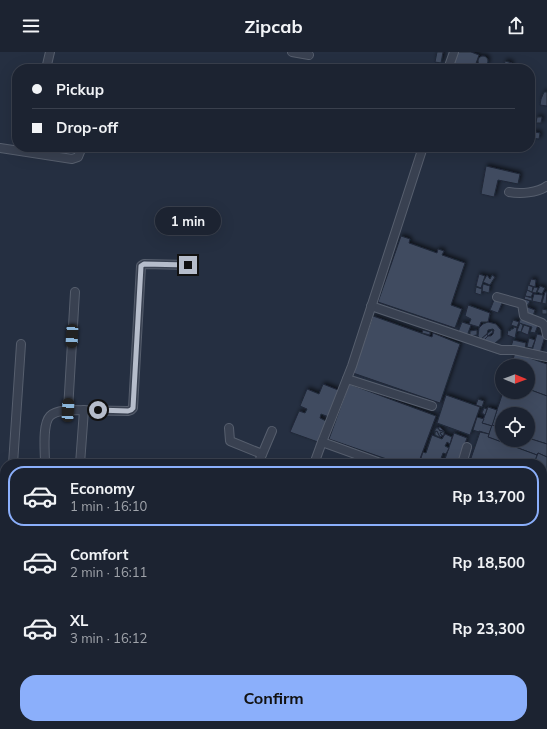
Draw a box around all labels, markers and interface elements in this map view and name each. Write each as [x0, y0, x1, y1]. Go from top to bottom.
icon: menu [20, 15, 42, 37]
text: Zipcab [244, 15, 303, 38]
icon: share [505, 15, 527, 37]
text: Pickup [56, 80, 104, 99]
text: Drop-off [56, 118, 118, 137]
callout: 1 min [155, 207, 221, 235]
text: 1 min [171, 213, 205, 229]
route end [179, 256, 197, 274]
car [65, 324, 79, 348]
north arrow [495, 359, 535, 399]
map controls [495, 359, 535, 447]
car [61, 398, 75, 422]
route start [89, 401, 107, 419]
button: locate [495, 407, 535, 447]
icon: car [22, 478, 58, 514]
text: Economy [70, 479, 135, 498]
text: Rp 13,700 [452, 487, 525, 506]
text: 1 min · 16:10 [70, 498, 147, 514]
icon: car [22, 544, 58, 580]
text: Comfort [70, 545, 128, 564]
text: Rp 18,500 [452, 553, 525, 572]
text: 2 min · 16:11 [70, 564, 147, 580]
icon: car [22, 610, 58, 646]
text: XL [70, 611, 88, 630]
text: Rp 23,300 [452, 619, 525, 638]
text: 3 min · 16:12 [70, 630, 147, 646]
button: Confirm [20, 675, 527, 721]

